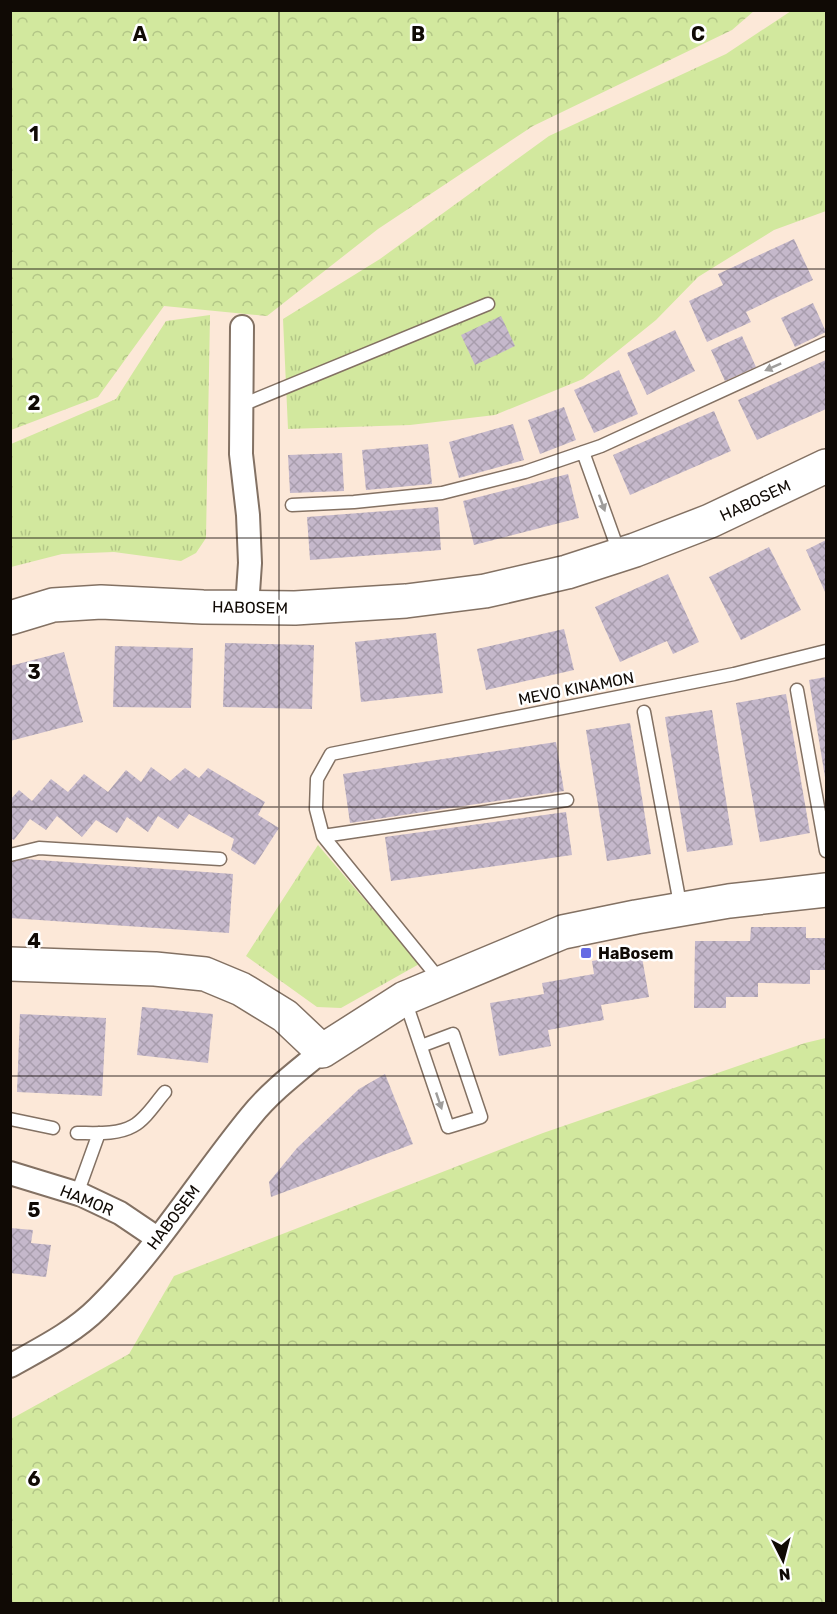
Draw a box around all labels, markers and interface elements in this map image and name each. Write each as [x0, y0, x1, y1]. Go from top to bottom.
text: A [133, 22, 148, 46]
text: B [411, 22, 425, 46]
text: C [691, 22, 705, 46]
text: 1 [29, 122, 39, 146]
one-way arrow [765, 363, 782, 372]
text: 2 [28, 391, 41, 415]
street label: HABOSEM [717, 476, 794, 525]
one-way arrow [597, 494, 607, 512]
street label: HABOSEM [212, 597, 288, 618]
text: 3 [27, 660, 41, 684]
street label: MEVO KINAMON [517, 668, 636, 709]
text: 4 [27, 929, 41, 953]
place label: HaBosem [598, 944, 673, 963]
marker: HaBosem [579, 946, 593, 960]
one-way arrow [435, 1092, 445, 1110]
street label: HAMOR [57, 1181, 116, 1220]
street label: HABOSEM [143, 1181, 204, 1253]
text: 5 [28, 1198, 41, 1222]
text: 6 [27, 1467, 41, 1491]
north arrow [753, 1530, 813, 1590]
text: N [778, 1564, 791, 1584]

